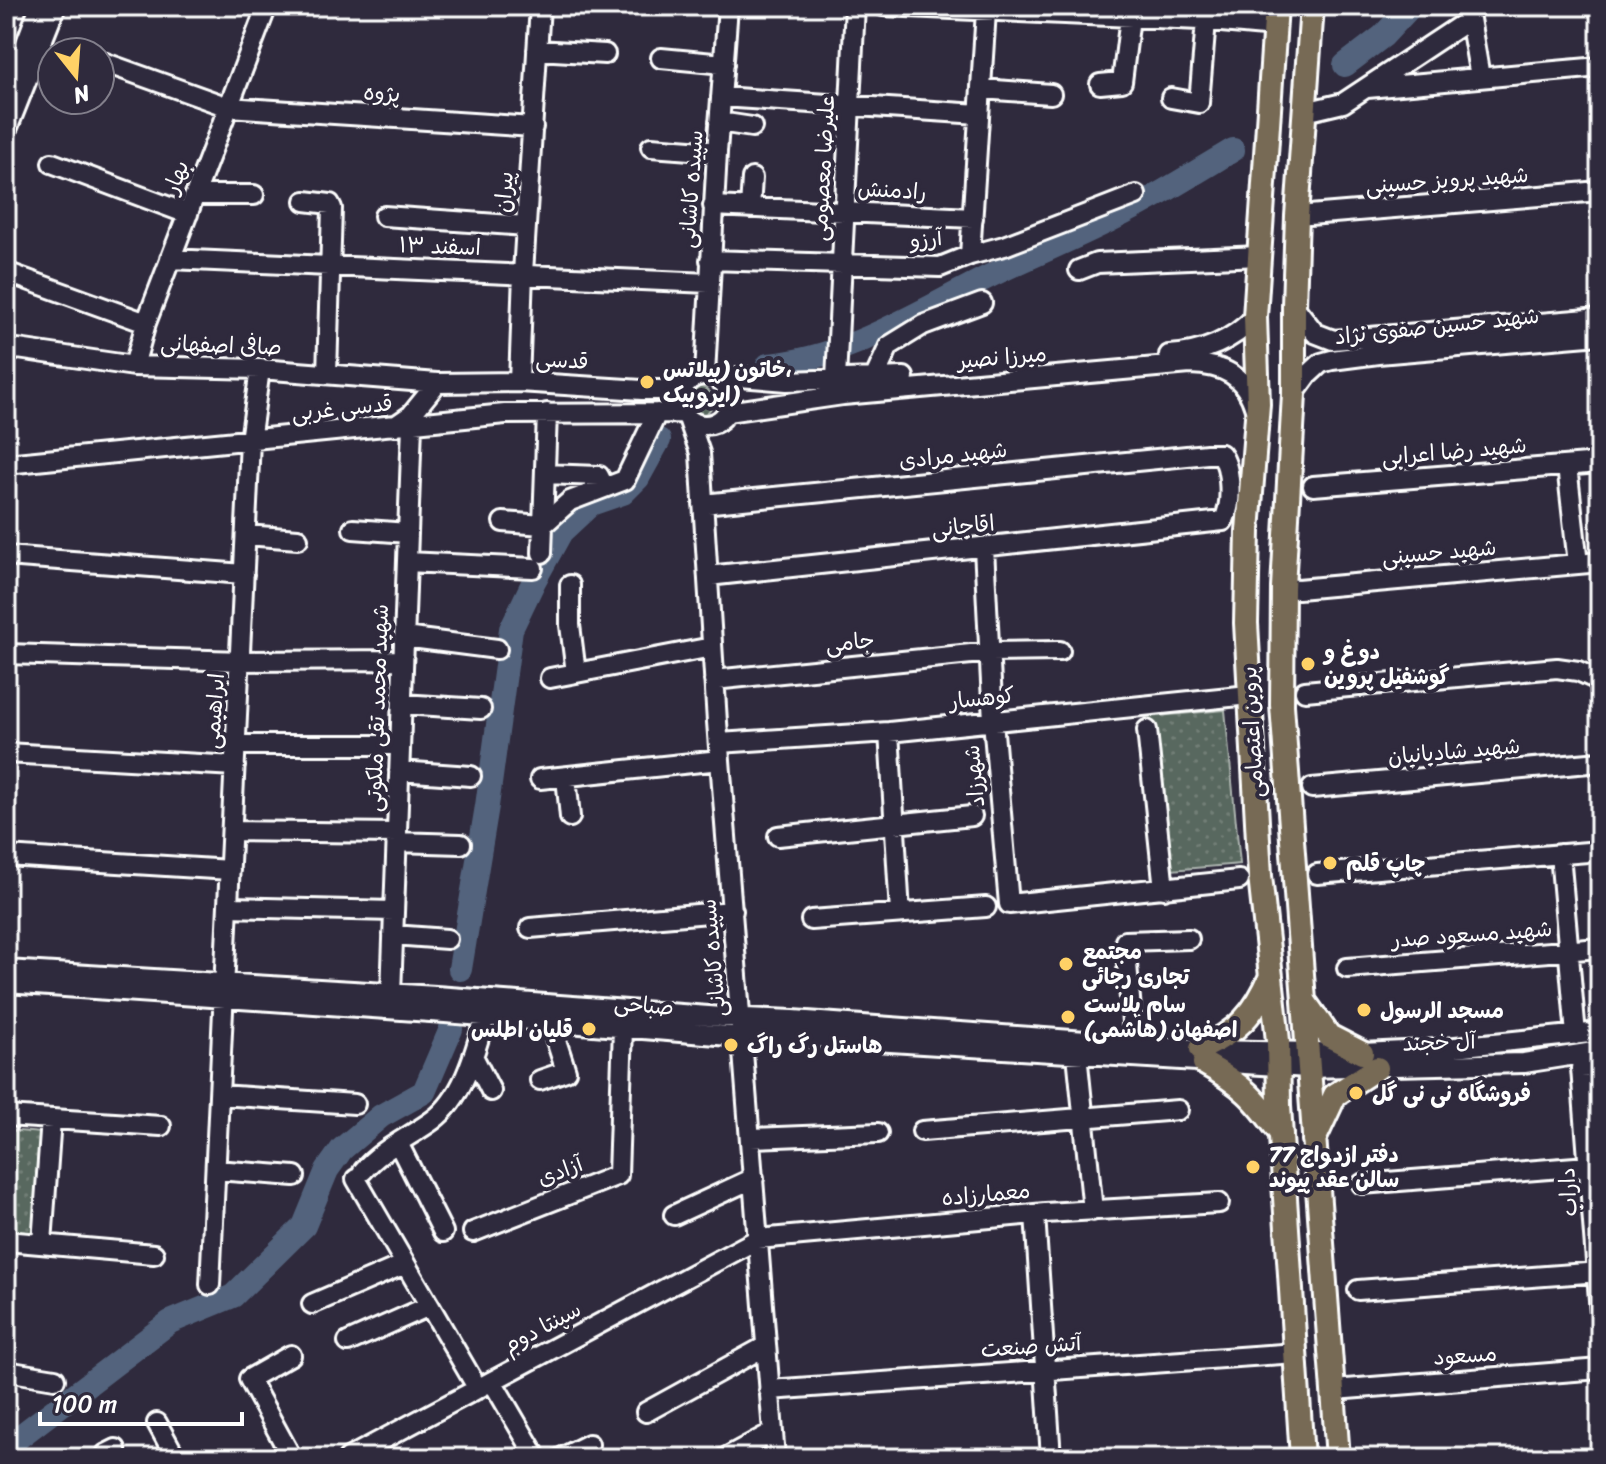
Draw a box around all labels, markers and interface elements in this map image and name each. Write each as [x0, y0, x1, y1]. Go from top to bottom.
north arrow [36, 36, 116, 116]
street label: پژوه [362, 72, 402, 114]
text: N [68, 73, 96, 116]
street label: علیرضا معصومی [800, 94, 846, 242]
street label: سپیده کاشانی [667, 129, 715, 249]
street label: بهار [151, 154, 200, 201]
street label: شهید پرویز حسینی [1364, 155, 1530, 205]
street label: رادمنش [857, 169, 927, 211]
street label: پیران [483, 170, 525, 214]
street label: آرزو [906, 218, 946, 260]
street label: اسفند ۱۳ [398, 225, 482, 267]
street label: شهید حسین صفوی نژاد [1333, 296, 1541, 356]
street label: صافی اصفهانی [160, 323, 282, 367]
street label: میرزا نصیر [954, 334, 1048, 381]
street label: قدسی [535, 339, 589, 381]
place label: خاتون (پیلاتس، ایروبیک) [663, 350, 792, 414]
marker: خاتون (پیلاتس، ایروبیک) [638, 373, 656, 391]
street label: قدسی غربی [289, 383, 395, 433]
street label: شهید رضا اعرابی [1380, 425, 1528, 477]
street label: شهید مرادی [897, 430, 1009, 480]
street label: اقاجانی [929, 503, 997, 549]
street label: شهید حسینی [1380, 528, 1498, 576]
street label: شهید محمد تقی ملکوتی [354, 603, 400, 813]
street label: جامی [824, 620, 876, 664]
place label: دوغ و گوشفیل پروین [1322, 632, 1450, 696]
marker: دوغ و گوشفیل پروین [1299, 655, 1317, 673]
street label: پروین اعتصامی [1229, 665, 1275, 799]
street label: ابراهیمی [192, 672, 236, 750]
street label: کوهسار [945, 675, 1017, 721]
street label: شهید شادیانیان [1386, 726, 1522, 776]
street label: شهرزاد [952, 743, 996, 809]
place label: چاپ قلم [1346, 844, 1425, 883]
marker: چاپ قلم [1321, 854, 1339, 872]
street label: سپیده کاشانی [688, 897, 738, 1019]
street label: شهید مسعود صدر [1388, 909, 1554, 959]
place label: مجتمع تجاری رجائی [1082, 932, 1190, 996]
marker: مجتمع تجاری رجائی [1057, 955, 1075, 973]
street label: صباحی [612, 983, 676, 1027]
place label: سام پلاست اصفهان (هاشمی) [1084, 985, 1237, 1049]
place label: مسجد الرسول [1380, 991, 1504, 1030]
marker: مسجد الرسول [1355, 1001, 1373, 1019]
marker: سام پلاست اصفهان (هاشمی) [1059, 1008, 1077, 1026]
place label: قلیان اطلس [471, 1010, 573, 1049]
marker: قلیان اطلس [580, 1020, 598, 1038]
street label: آل خجند [1402, 1021, 1478, 1063]
place label: هاستل رگ راگ [747, 1026, 883, 1065]
marker: هاستل رگ راگ [722, 1036, 740, 1054]
place label: فروشگاه نی نی گل [1372, 1074, 1531, 1113]
marker: فروشگاه نی نی گل [1347, 1084, 1365, 1102]
place label: دفتر ازدواج 77 سالن عقد پیوند [1269, 1135, 1399, 1199]
street label: آزادی [531, 1144, 590, 1198]
marker: دفتر ازدواج 77 سالن عقد پیوند [1244, 1158, 1262, 1176]
street label: داراب [1547, 1166, 1589, 1218]
street label: معمارزاده [940, 1171, 1032, 1217]
street label: سپنتا دوم [496, 1290, 588, 1364]
street label: آتش صنعت [979, 1323, 1084, 1369]
street label: مسعود [1432, 1333, 1498, 1377]
scale bar [40, 1376, 242, 1426]
text: 100 m [52, 1383, 117, 1425]

